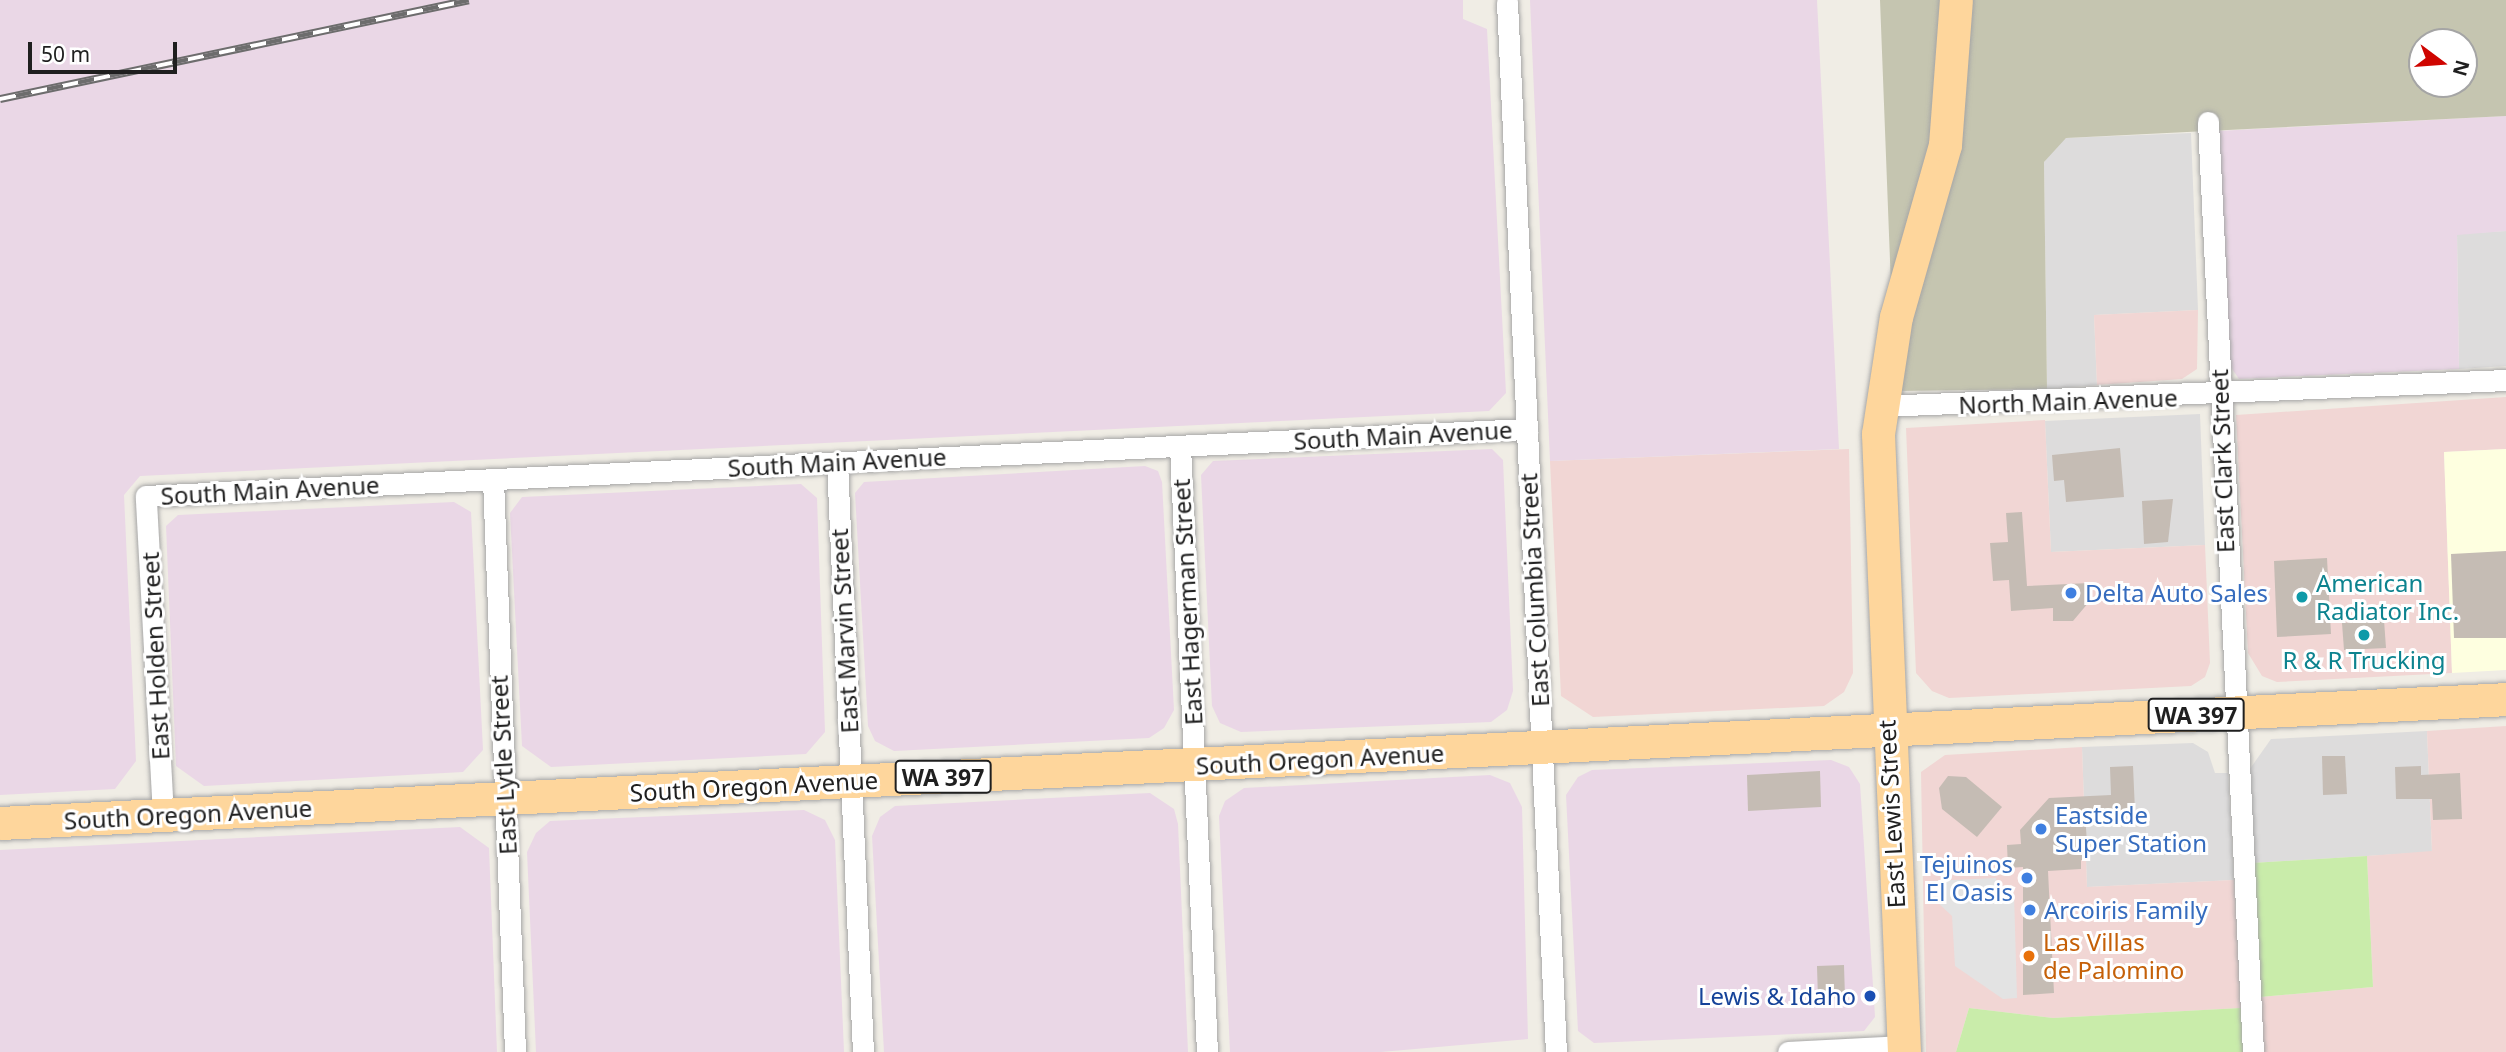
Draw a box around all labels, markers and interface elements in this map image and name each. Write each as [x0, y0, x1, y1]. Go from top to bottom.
scale bar [32, 28, 180, 72]
north arrow [2408, 28, 2478, 98]
text: 50 m [41, 40, 90, 68]
text: N [2447, 57, 2476, 79]
street label: East Clark Street [2204, 369, 2240, 553]
street label: North Main Avenue [1958, 383, 2178, 419]
street label: South Main Avenue [1293, 415, 1513, 455]
street label: South Main Avenue [727, 442, 947, 482]
street label: South Main Avenue [160, 470, 380, 510]
street label: East Columbia Street [1513, 472, 1555, 708]
street label: East Hagerman Street [1166, 478, 1208, 726]
street label: East Marvin Street [824, 528, 864, 734]
street label: East Holden Street [135, 551, 175, 761]
place label: American Radiator Inc. [2316, 569, 2459, 625]
place label: Delta Auto Sales [2085, 579, 2268, 607]
marker: Delta Auto Sales [2063, 585, 2079, 601]
marker: American Radiator Inc. [2294, 589, 2310, 605]
marker: R & R Trucking [2356, 627, 2372, 643]
place label: R & R Trucking [2282, 646, 2446, 674]
street label: East Lytle Street [484, 675, 522, 855]
road number: WA 397 [2147, 695, 2245, 734]
street label: East Lewis Street [1872, 719, 1910, 909]
street label: South Oregon Avenue [1195, 738, 1445, 780]
road number: WA 397 [894, 758, 992, 796]
street label: South Oregon Avenue [629, 765, 879, 807]
street label: South Oregon Avenue [63, 793, 313, 835]
place label: Eastside Super Station [2055, 801, 2207, 857]
marker: Eastside Super Station [2033, 821, 2049, 837]
place label: Tejuinos El Oasis [1920, 850, 2013, 906]
marker: Tejuinos El Oasis [2019, 870, 2035, 886]
place label: Arcoiris Family [2044, 896, 2208, 924]
marker: Arcoiris Family [2022, 902, 2038, 918]
place label: Las Villas de Palomino [2043, 928, 2184, 984]
marker: Las Villas de Palomino [2021, 948, 2037, 964]
place label: Lewis & Idaho [1698, 982, 1856, 1010]
marker: Lewis & Idaho [1862, 988, 1878, 1004]

